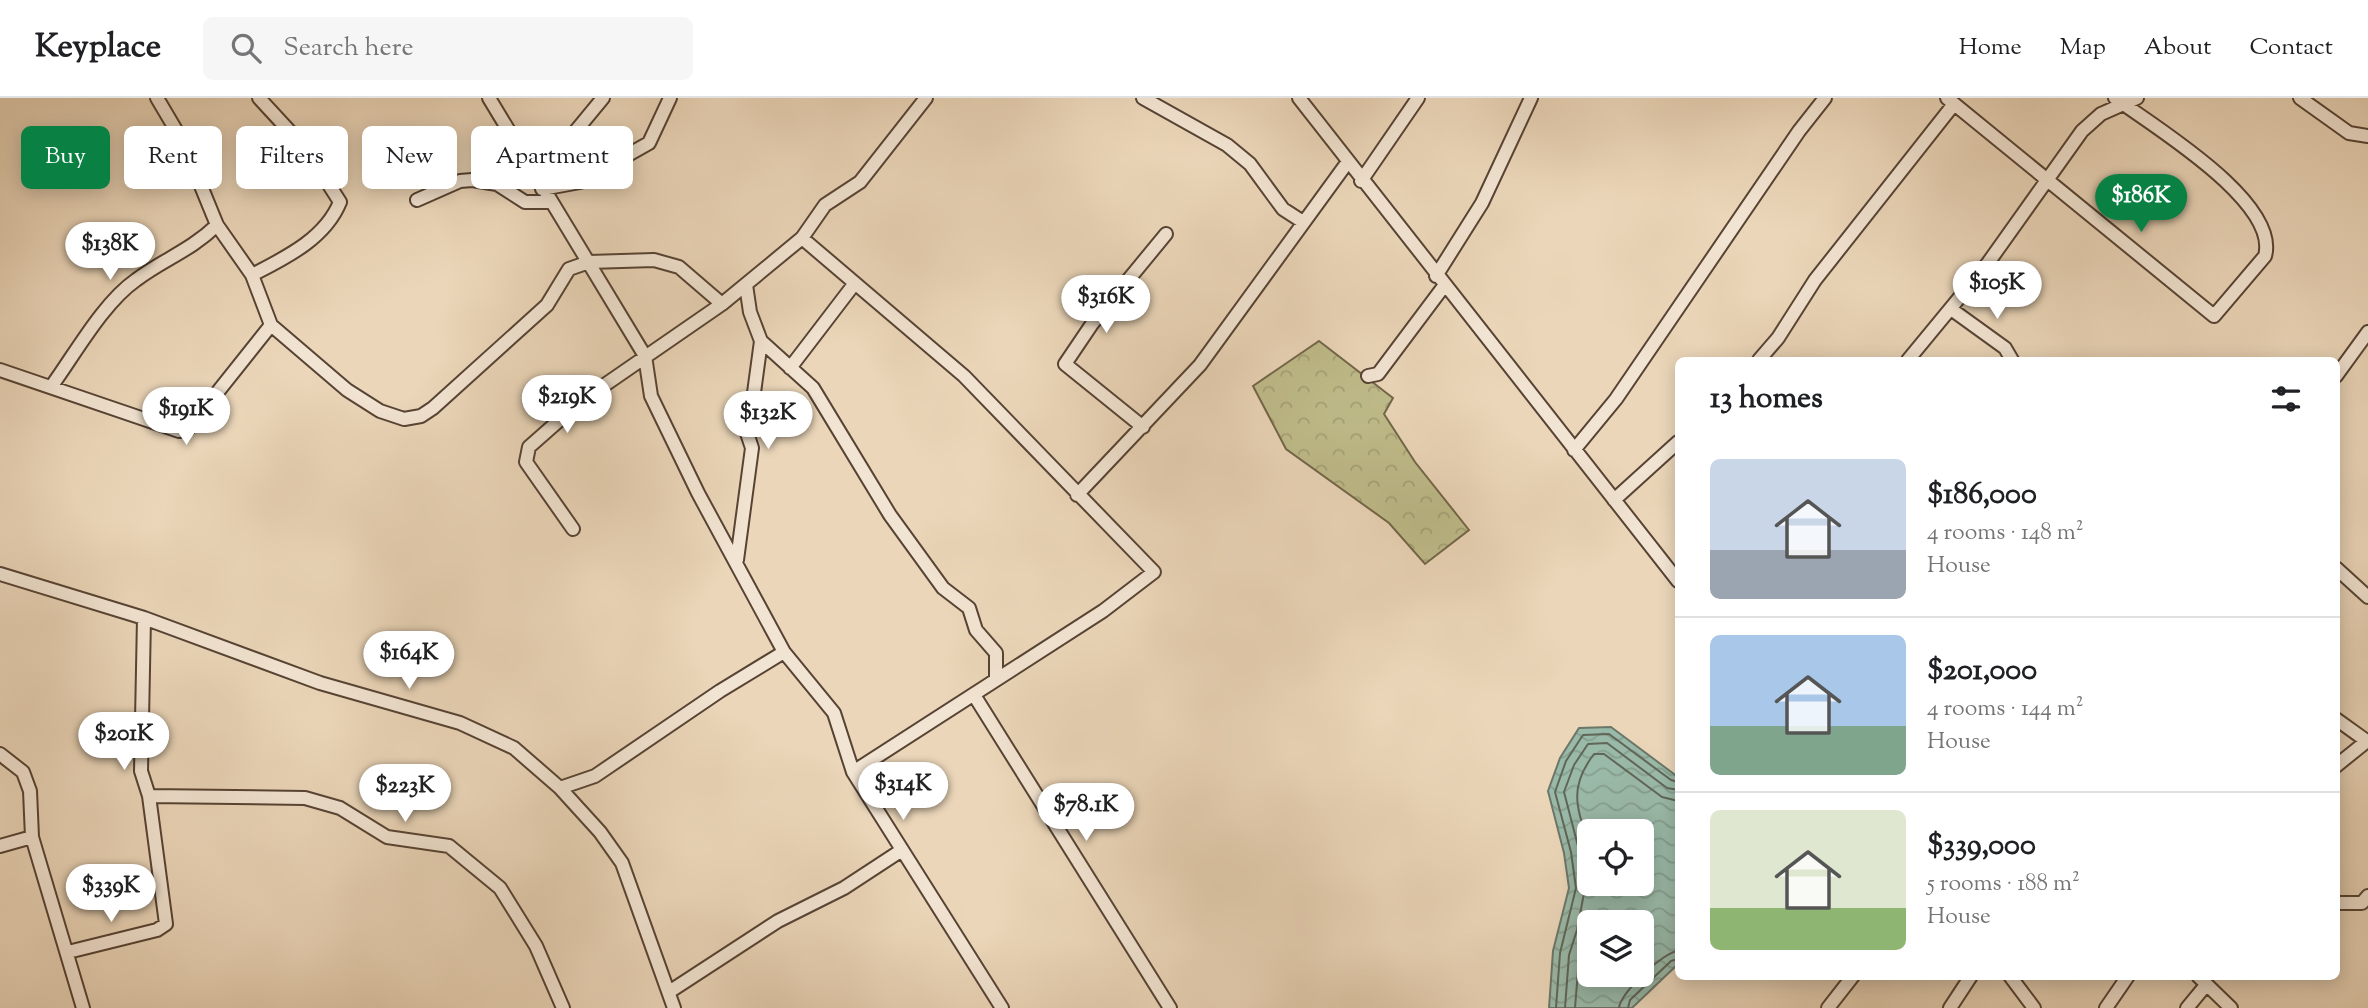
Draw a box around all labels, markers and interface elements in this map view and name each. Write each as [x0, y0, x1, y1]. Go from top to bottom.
search box [203, 17, 693, 80]
text: Keyplace [35, 24, 161, 72]
icon: search [227, 29, 265, 67]
text: Search here [283, 30, 414, 67]
text: Home [1959, 31, 2022, 65]
text: Map [2060, 31, 2106, 65]
text: About [2144, 31, 2211, 65]
text: Contact [2249, 31, 2333, 65]
chip: Buy [21, 126, 110, 189]
chip: Rent [124, 126, 222, 189]
chip: Filters [236, 126, 348, 189]
chip: New [362, 126, 457, 189]
chip: Apartment [471, 126, 633, 189]
pin: $186K [2092, 174, 2190, 234]
text: $186K [2111, 180, 2171, 213]
pin: $138K [61, 222, 159, 282]
text: $138K [81, 228, 139, 261]
pin: $105K [1948, 262, 2046, 321]
text: $105K [1969, 267, 2025, 300]
pin: $316K [1057, 275, 1155, 335]
text: $316K [1077, 281, 1135, 314]
pin: $219K [518, 376, 616, 435]
text: 13 homes [1710, 378, 1823, 421]
icon: filters [2267, 380, 2305, 418]
text: $219K [538, 381, 596, 414]
pin: $191K [137, 388, 235, 447]
pin: $132K [719, 392, 817, 451]
text: $191K [158, 393, 214, 426]
text: $132K [740, 397, 796, 430]
text: $186,000 [1927, 474, 2037, 517]
icon: home [1766, 487, 1850, 571]
text: 4 rooms · 148 m² [1927, 517, 2084, 550]
text: House [1927, 550, 1991, 583]
pin: $164K [360, 632, 458, 691]
text: $164K [379, 637, 439, 670]
text: $201,000 [1927, 650, 2037, 693]
icon: home [1766, 663, 1850, 747]
text: 4 rooms · 144 m² [1927, 693, 2084, 726]
pin: $201K [75, 712, 173, 772]
text: $201K [94, 718, 154, 751]
text: House [1927, 726, 1991, 759]
pin: $314K [854, 762, 952, 822]
pin: $223K [356, 764, 454, 824]
text: $314K [874, 768, 932, 801]
text: $223K [375, 770, 435, 803]
pin: $78.1K [1029, 784, 1143, 843]
text: $78.1K [1053, 789, 1119, 822]
map controls [1577, 819, 1654, 987]
button: locate [1577, 819, 1654, 896]
text: $339,000 [1927, 825, 2036, 868]
icon: home [1766, 838, 1850, 922]
pin: $339K [62, 864, 160, 924]
text: 5 rooms · 188 m² [1927, 868, 2080, 901]
text: $339K [82, 870, 140, 903]
text: House [1927, 901, 1991, 934]
button: layers [1577, 910, 1654, 987]

